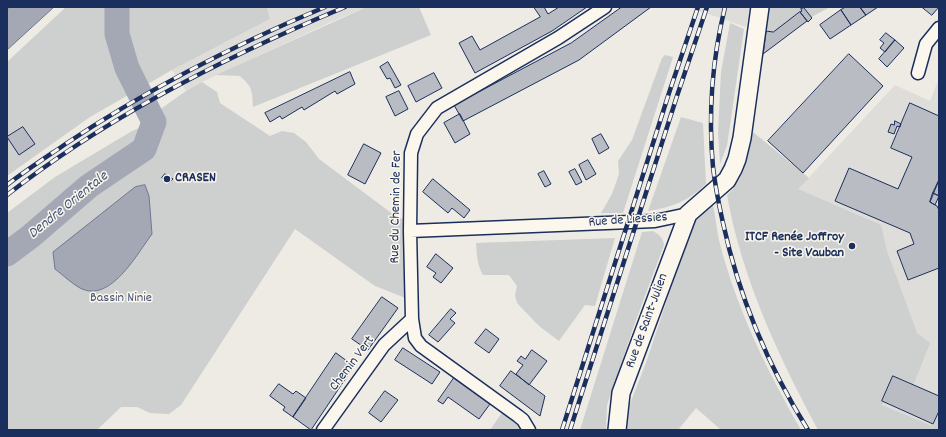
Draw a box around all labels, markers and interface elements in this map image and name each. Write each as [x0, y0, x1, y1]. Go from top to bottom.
street label: Rue du Chemin de Fer [388, 150, 406, 264]
water label: Dendre Orientale [26, 168, 112, 244]
place label: CRASEN [175, 171, 216, 187]
marker: CRASEN [162, 174, 172, 184]
street label: Rue de Liessies [588, 210, 668, 232]
place label: ITCF Renée Joffroy - Site Vauban [745, 230, 844, 262]
marker: ITCF Renée Joffroy - Site Vauban [847, 241, 857, 251]
street label: Rue de Saint-Julien [623, 271, 673, 371]
park label: Bassin Ninie [90, 291, 152, 307]
street label: Chemin Vert [327, 333, 379, 395]

